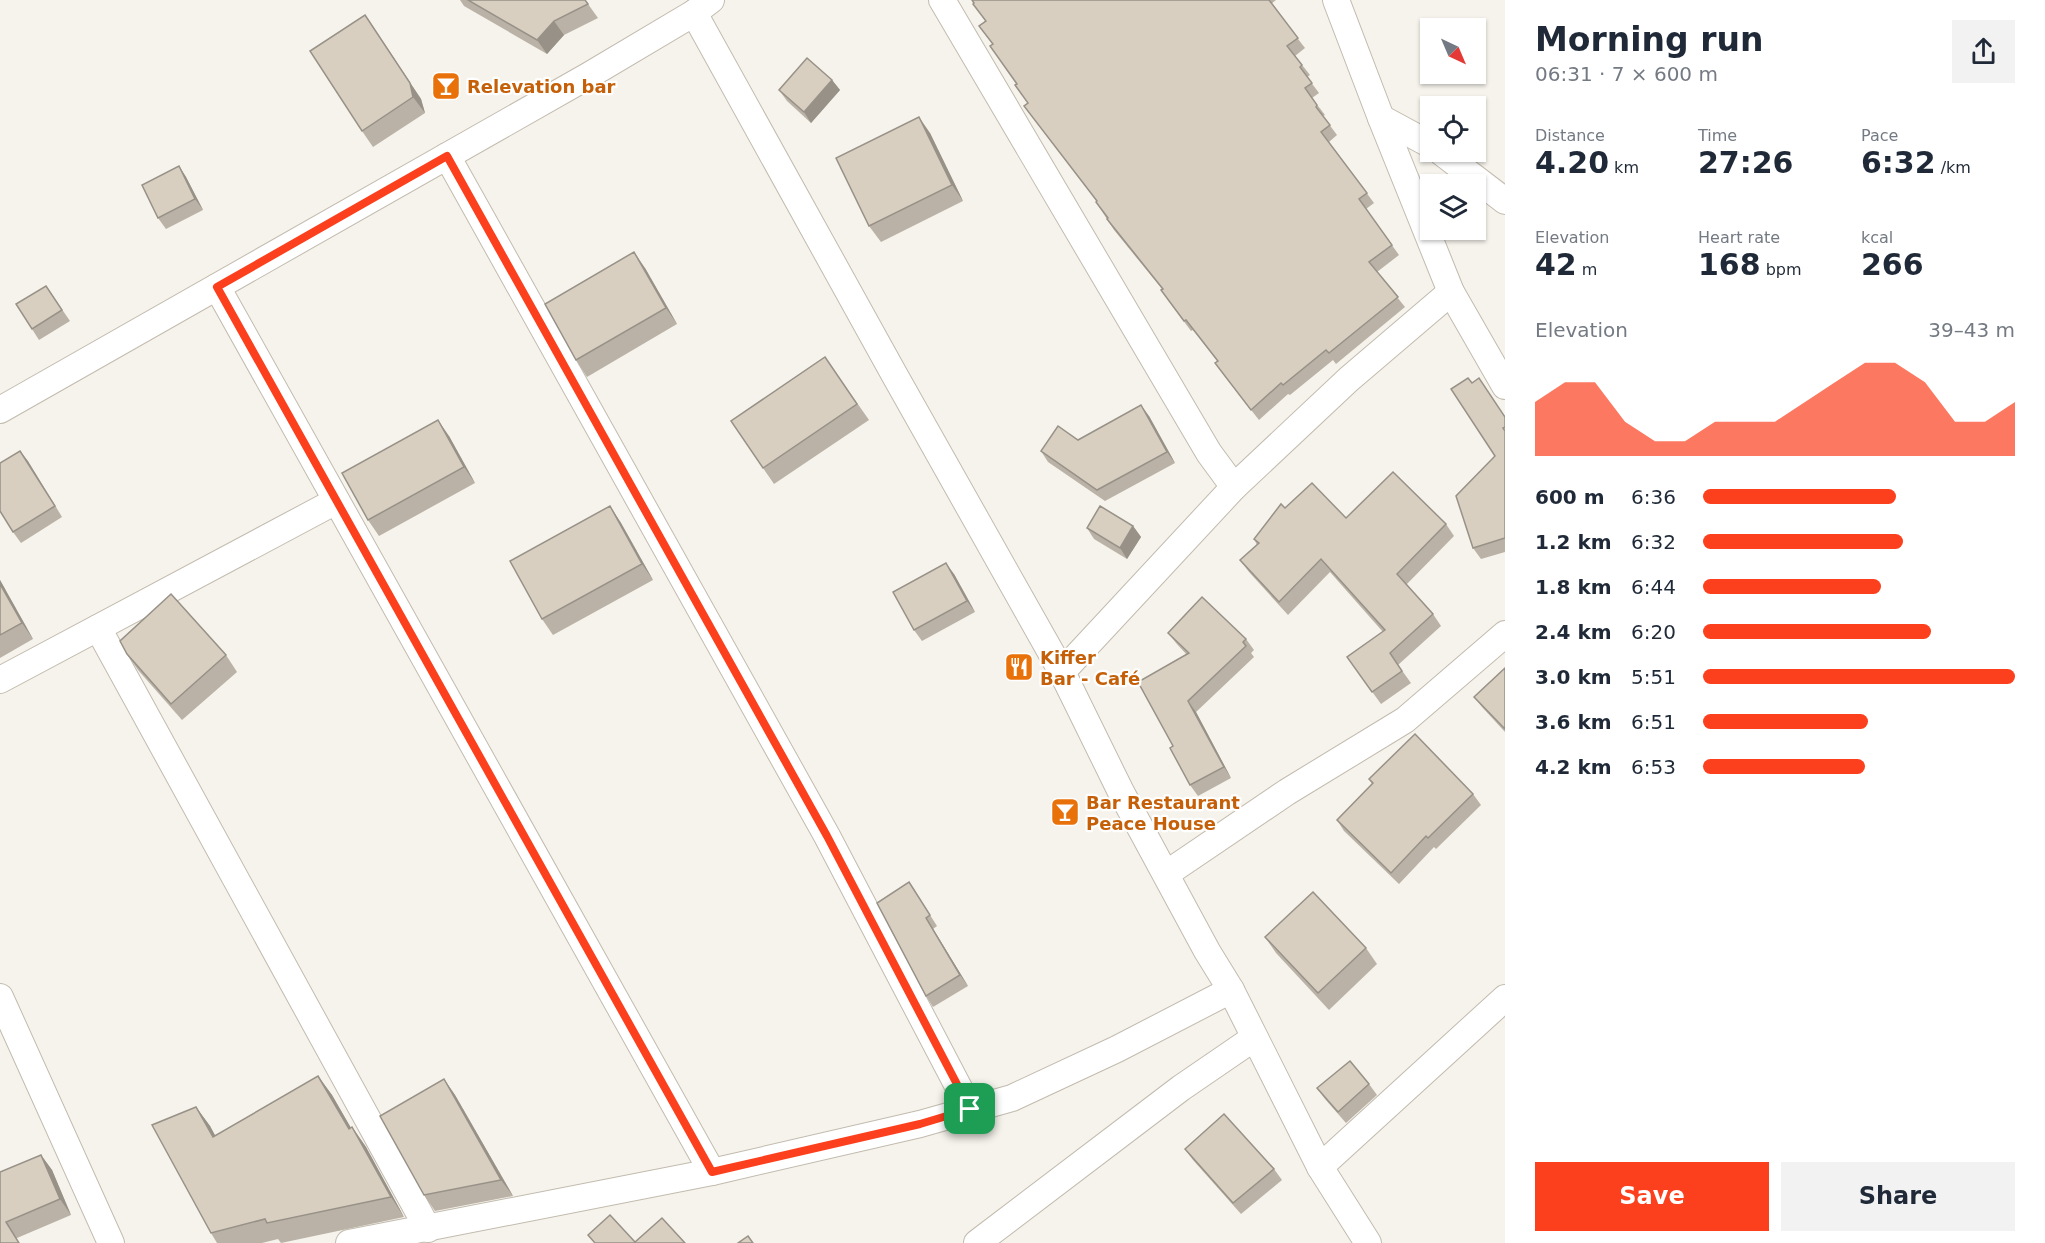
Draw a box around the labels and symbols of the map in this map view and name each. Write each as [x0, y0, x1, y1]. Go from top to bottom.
north arrow [1420, 18, 1486, 84]
bar icon: Relevation bar [430, 70, 462, 102]
place label: Relevation bar [467, 76, 616, 97]
place label: Kiffer Bar - Café [1040, 647, 1140, 689]
restaurant icon: Kiffer Bar - Café [1003, 651, 1035, 683]
place label: Bar Restaurant Peace House [1086, 792, 1240, 834]
bar icon: Bar Restaurant Peace House [1049, 796, 1081, 828]
pin [944, 1083, 995, 1134]

